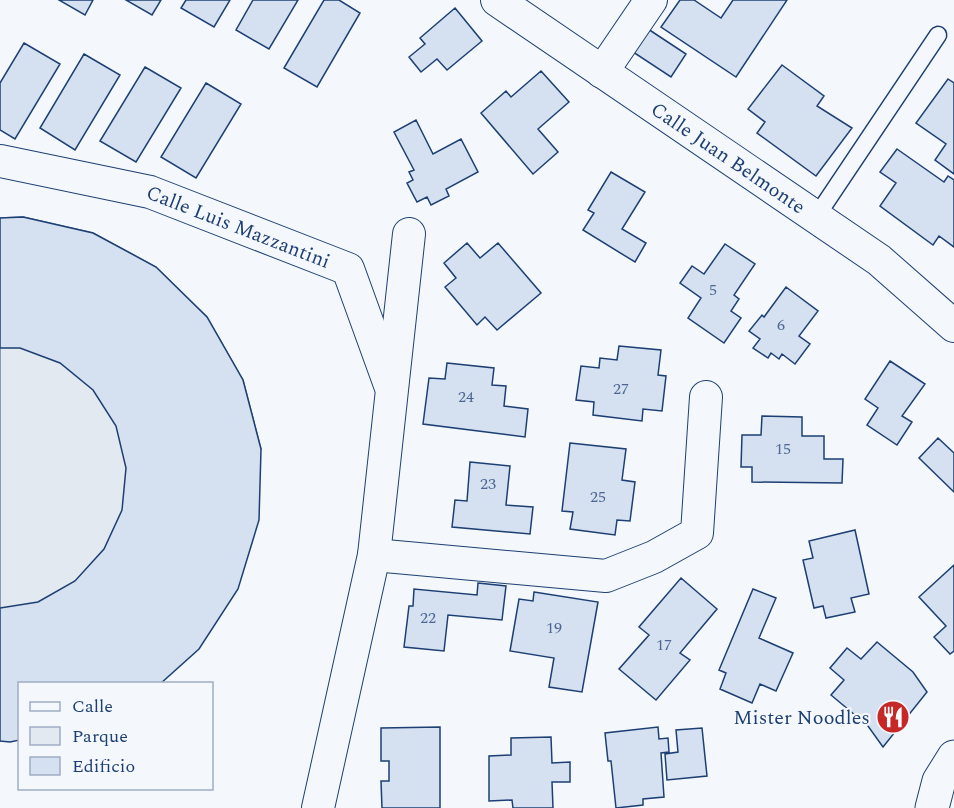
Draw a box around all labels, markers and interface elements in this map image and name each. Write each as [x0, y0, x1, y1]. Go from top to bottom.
street label: Calle Juan Belmonte [645, 95, 811, 222]
street label: Calle Luis Mazzantini [142, 178, 334, 277]
house number: 5 [709, 278, 717, 302]
house number: 6 [777, 313, 785, 337]
house number: 27 [613, 377, 629, 401]
house number: 24 [458, 385, 474, 409]
house number: 15 [775, 437, 791, 461]
house number: 23 [480, 472, 496, 496]
house number: 25 [590, 485, 606, 509]
house number: 22 [420, 606, 436, 630]
house number: 19 [546, 616, 562, 640]
house number: 17 [656, 633, 672, 657]
legend [18, 682, 213, 790]
text: Calle [72, 693, 113, 720]
restaurant icon: Mister Noodles [875, 699, 911, 735]
place label: Mister Noodles [733, 703, 870, 733]
text: Parque [72, 723, 128, 750]
text: Edificio [72, 753, 135, 780]

